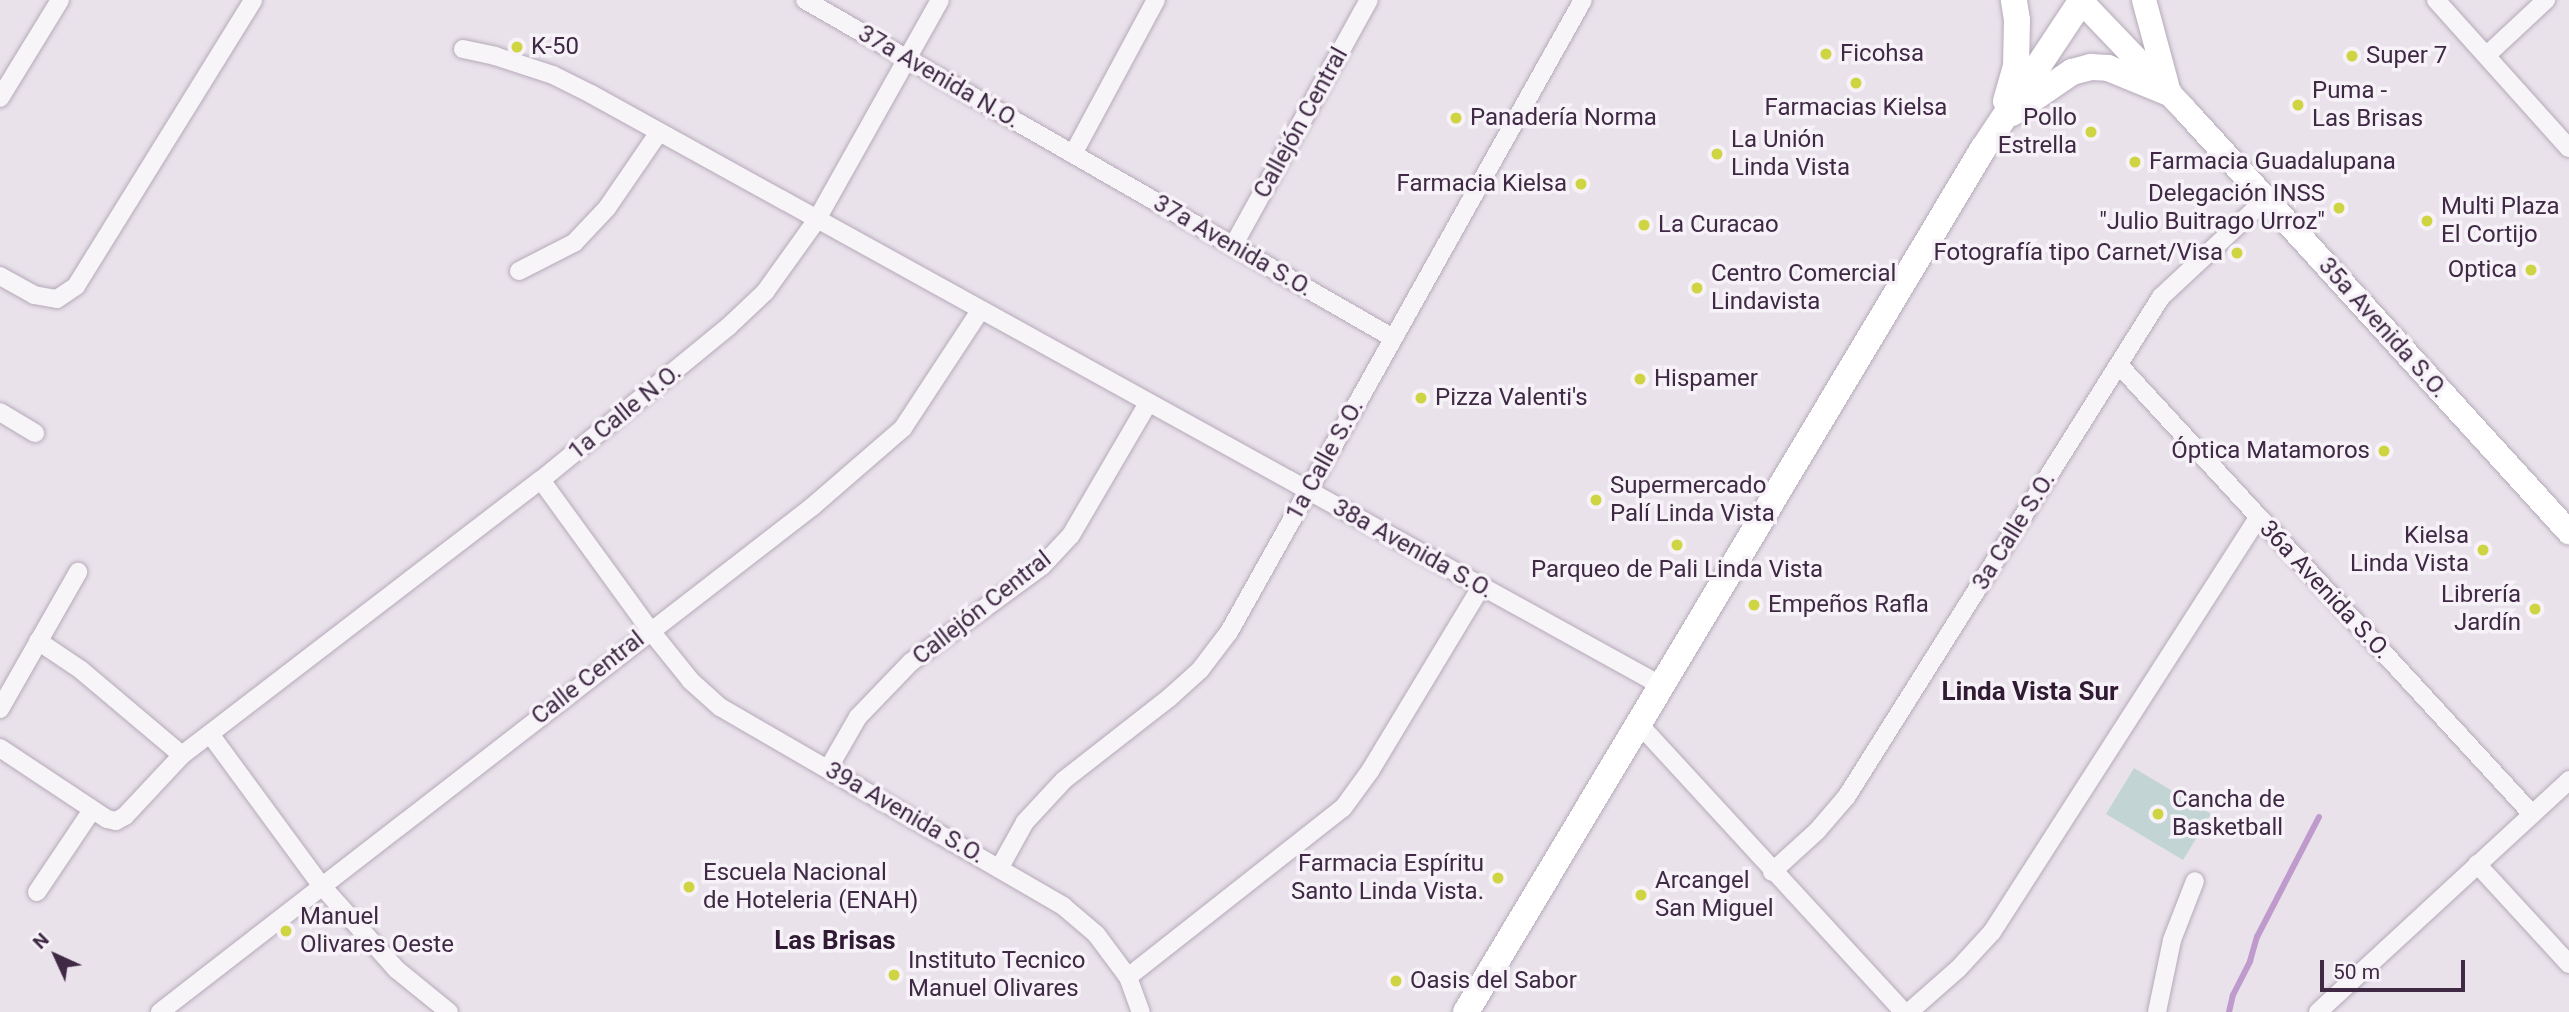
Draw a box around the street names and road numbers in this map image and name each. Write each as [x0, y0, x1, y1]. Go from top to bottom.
street label: 37a Avenida N.O. [853, 19, 1025, 135]
street label: Callejón Central [1248, 43, 1354, 203]
street label: 37a Avenida S.O. [1148, 189, 1318, 303]
street label: 35a Avenida S.O. [2312, 252, 2454, 404]
street label: 1a Calle N.O. [563, 358, 687, 466]
street label: 1a Calle S.O. [1280, 395, 1370, 525]
street label: 3a Calle S.O. [1966, 467, 2062, 595]
street label: 38a Avenida S.O. [1328, 493, 1498, 605]
street label: 36a Avenida S.O. [2253, 515, 2397, 665]
street label: Callejón Central [907, 545, 1057, 671]
street label: Calle Central [526, 625, 650, 731]
street label: 39a Avenida S.O. [820, 756, 990, 870]

